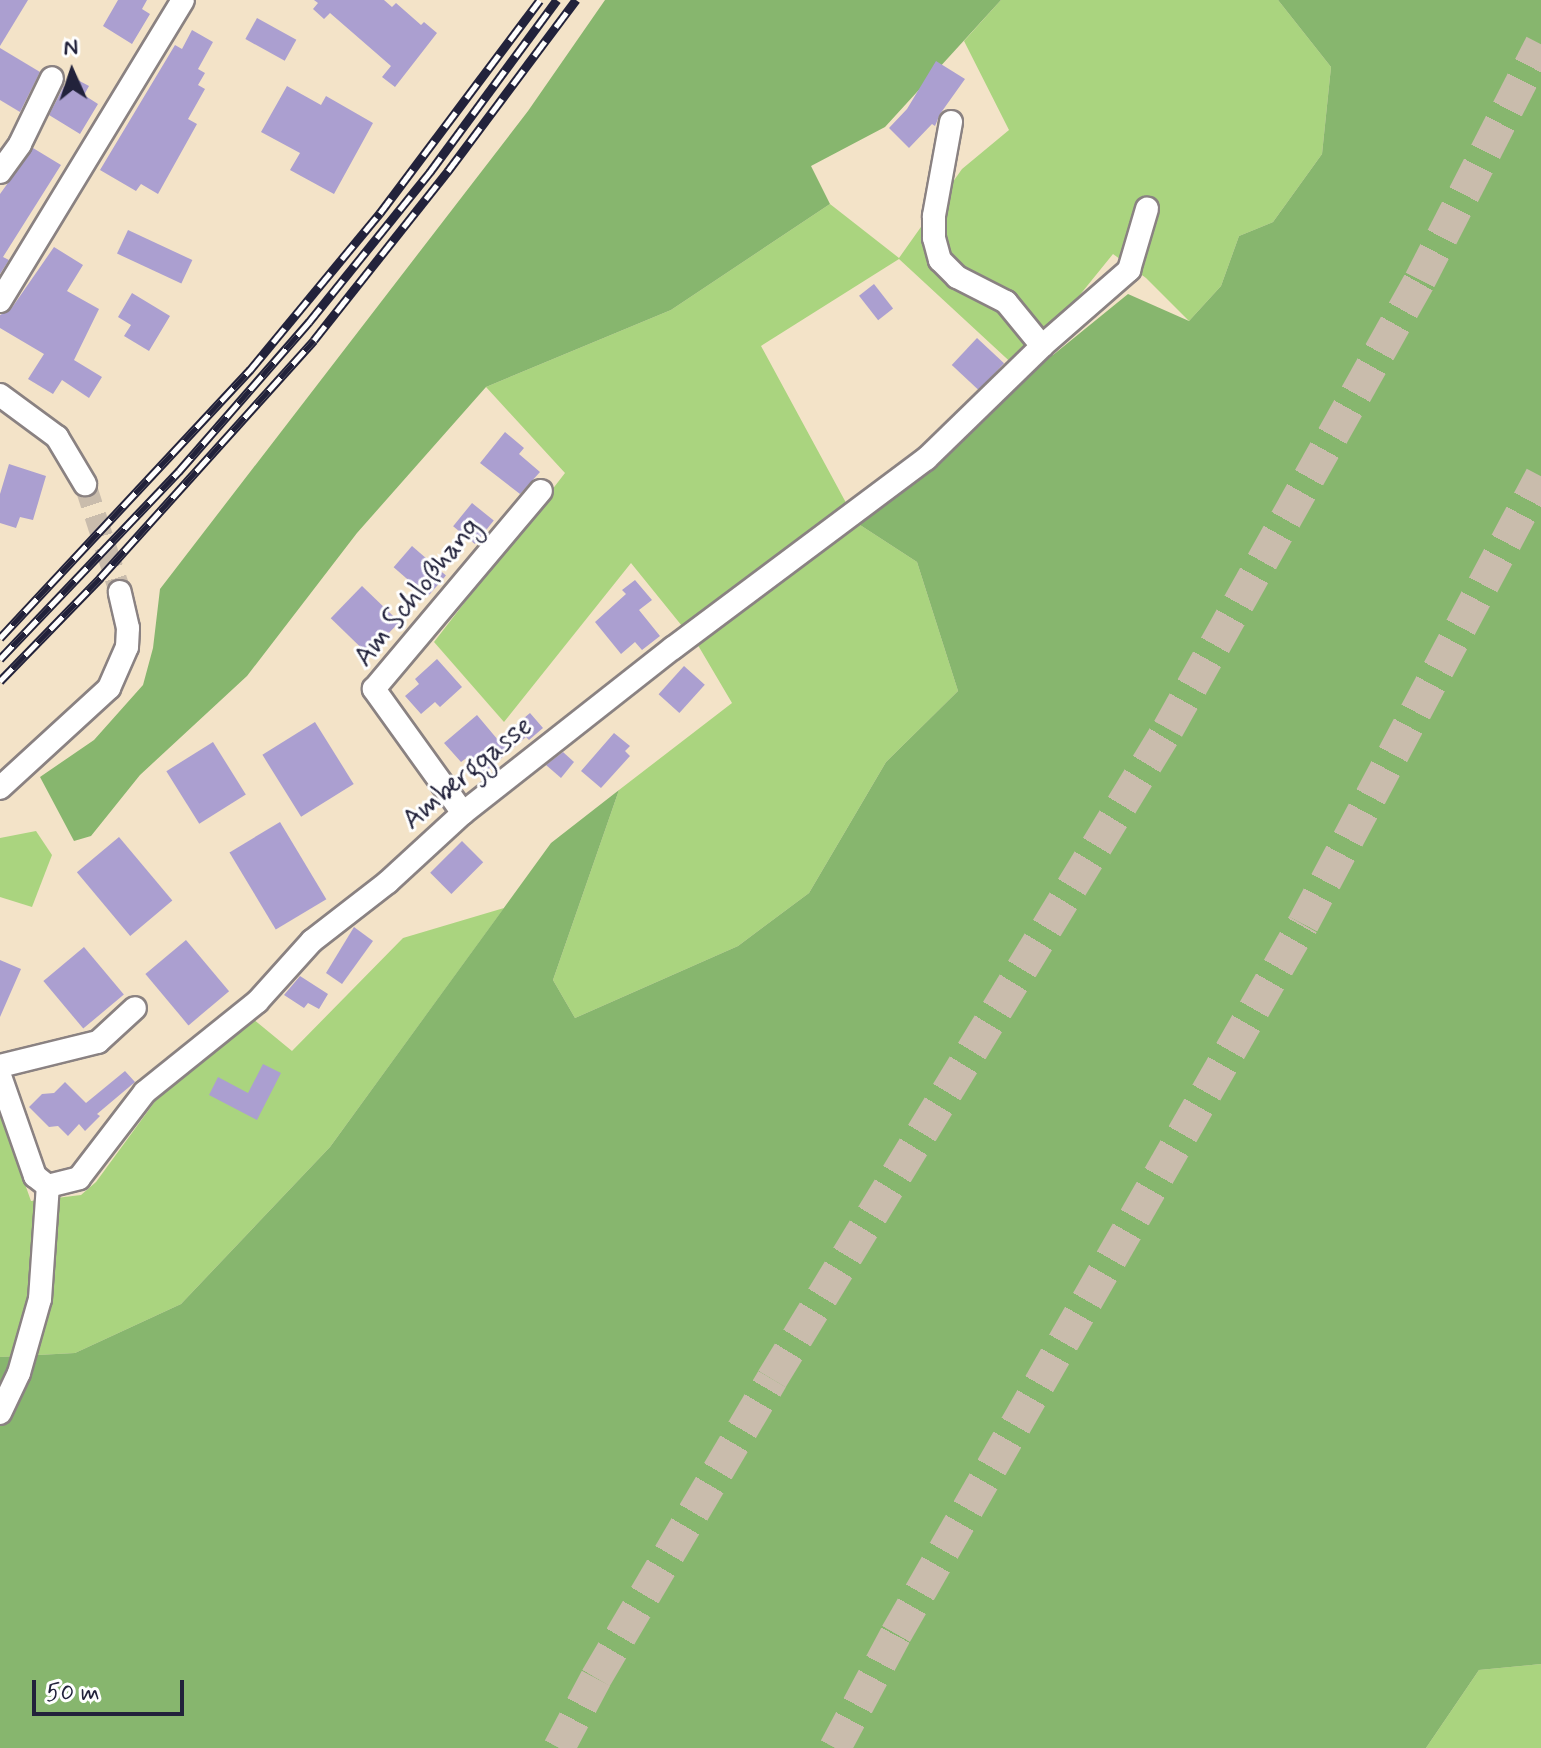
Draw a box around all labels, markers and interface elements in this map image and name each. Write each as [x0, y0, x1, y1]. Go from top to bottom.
north arrow [32, 32, 112, 112]
text: N [63, 34, 79, 62]
street label: Am Schloßhang [347, 511, 489, 675]
street label: Amberggasse [396, 710, 540, 838]
scale bar [36, 1664, 188, 1714]
text: 50 m [46, 1678, 100, 1709]

